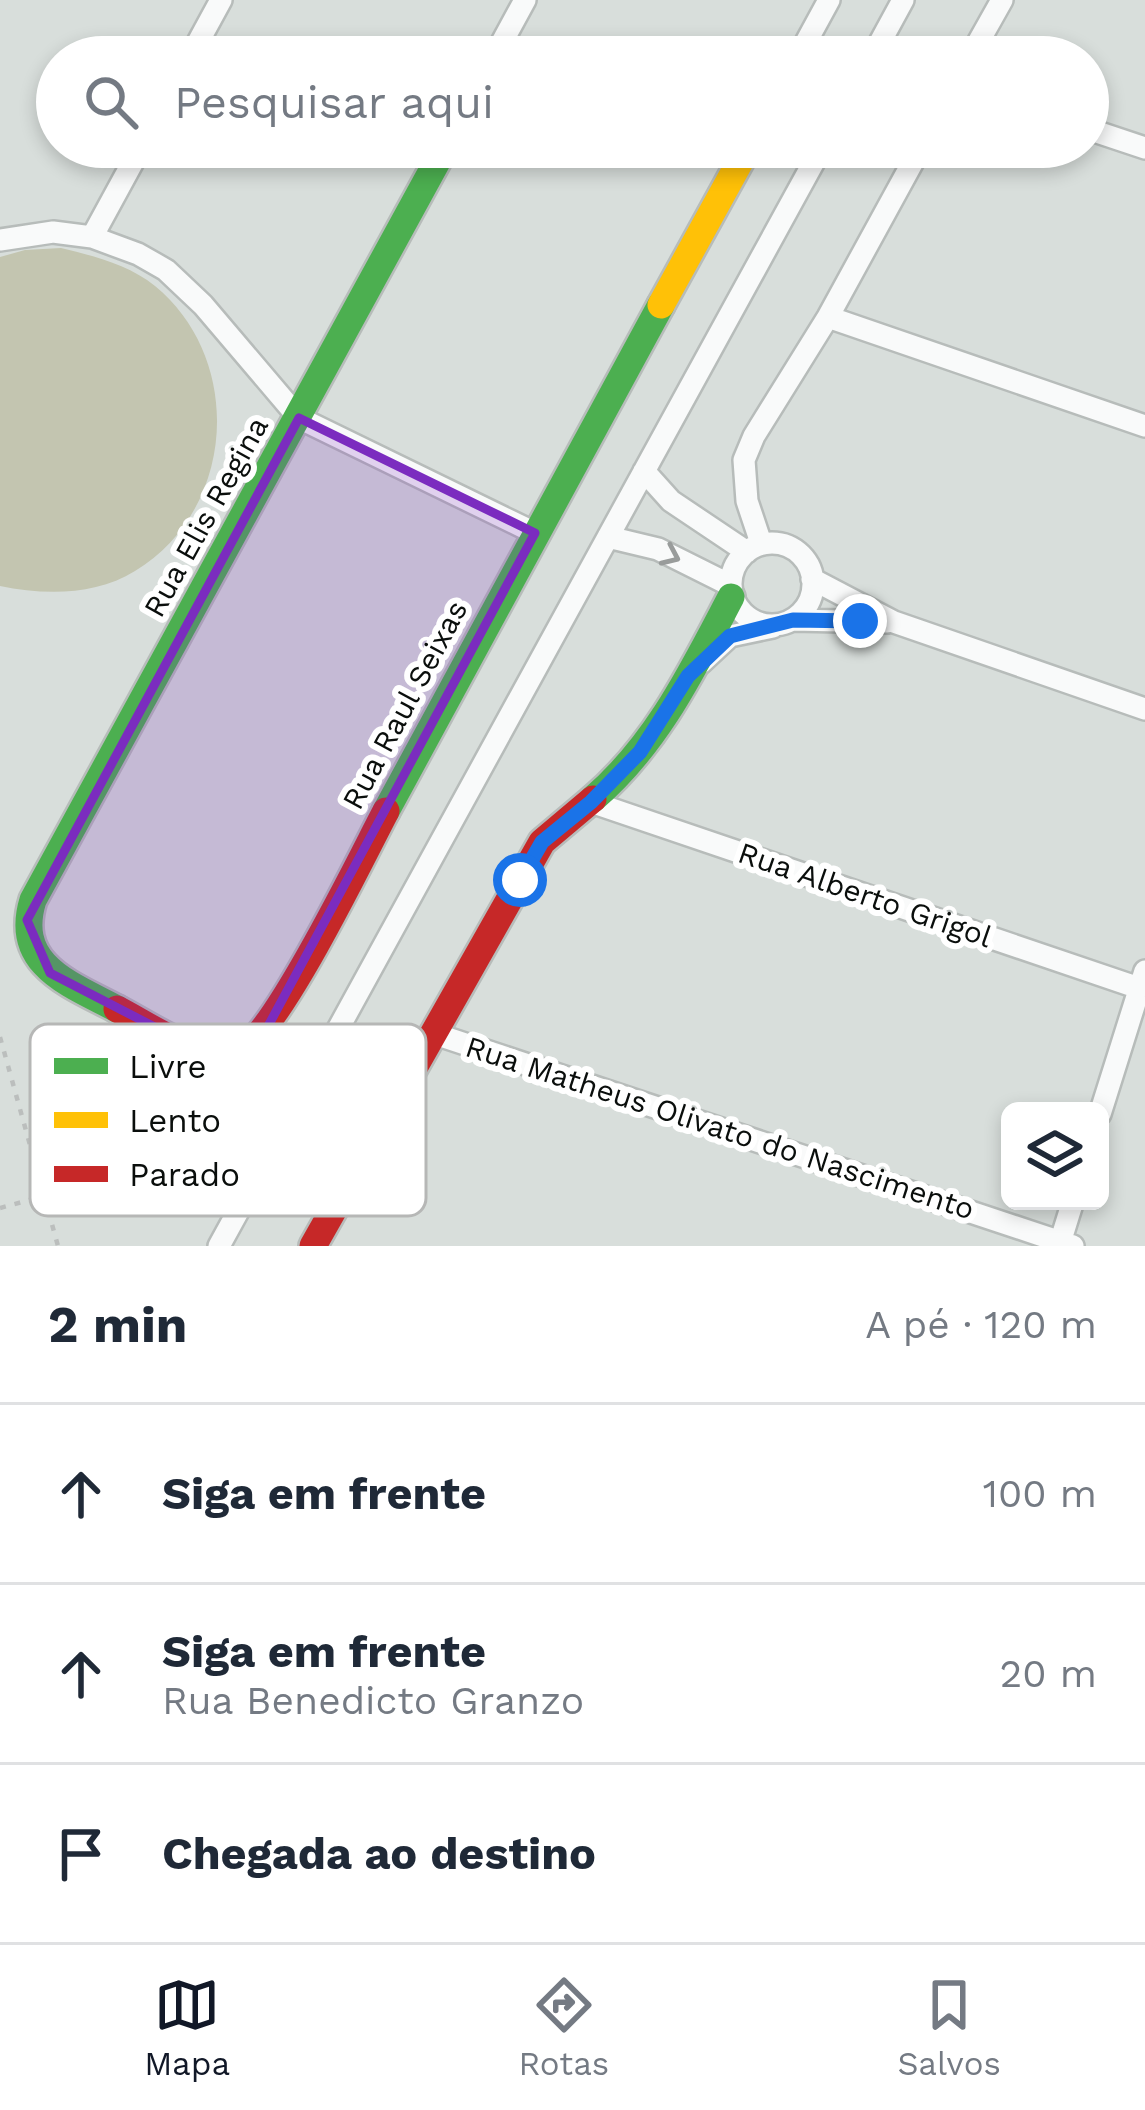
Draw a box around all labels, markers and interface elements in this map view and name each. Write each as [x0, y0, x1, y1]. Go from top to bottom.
search box [36, 36, 1109, 168]
icon: search [78, 69, 144, 135]
text: Pesquisar aqui [174, 76, 494, 129]
street label: Rua Elis Regina [136, 411, 275, 623]
one-way arrow [659, 541, 680, 565]
street label: Rua Raul Seixas [335, 594, 474, 815]
route end [833, 594, 887, 648]
street label: Rua Alberto Grigol [734, 835, 997, 954]
route start [493, 853, 547, 907]
legend [30, 1024, 426, 1216]
street label: Rua Matheus Olivato do Nascimento [461, 1029, 979, 1226]
text: Livre [129, 1047, 207, 1086]
text: Lento [129, 1101, 221, 1140]
map controls [1001, 1102, 1109, 1210]
button: layers [1001, 1102, 1109, 1210]
text: Parado [129, 1155, 240, 1194]
text: 2 min [48, 1295, 187, 1354]
text: A pé · 120 m [865, 1302, 1097, 1347]
icon: ahead [48, 1461, 114, 1527]
text: Siga em frente [162, 1467, 486, 1520]
text: 100 m [983, 1471, 1097, 1516]
text: Siga em frente [162, 1625, 486, 1678]
icon: ahead [48, 1641, 114, 1707]
text: 20 m [1000, 1651, 1097, 1696]
text: Rua Benedicto Granzo [162, 1678, 584, 1723]
icon: arrive [48, 1821, 114, 1887]
text: Chegada ao destino [162, 1827, 596, 1880]
tab: Mapa [144, 1972, 230, 2083]
tab: Rotas [518, 1972, 609, 2083]
tab: Salvos [898, 1972, 1001, 2083]

